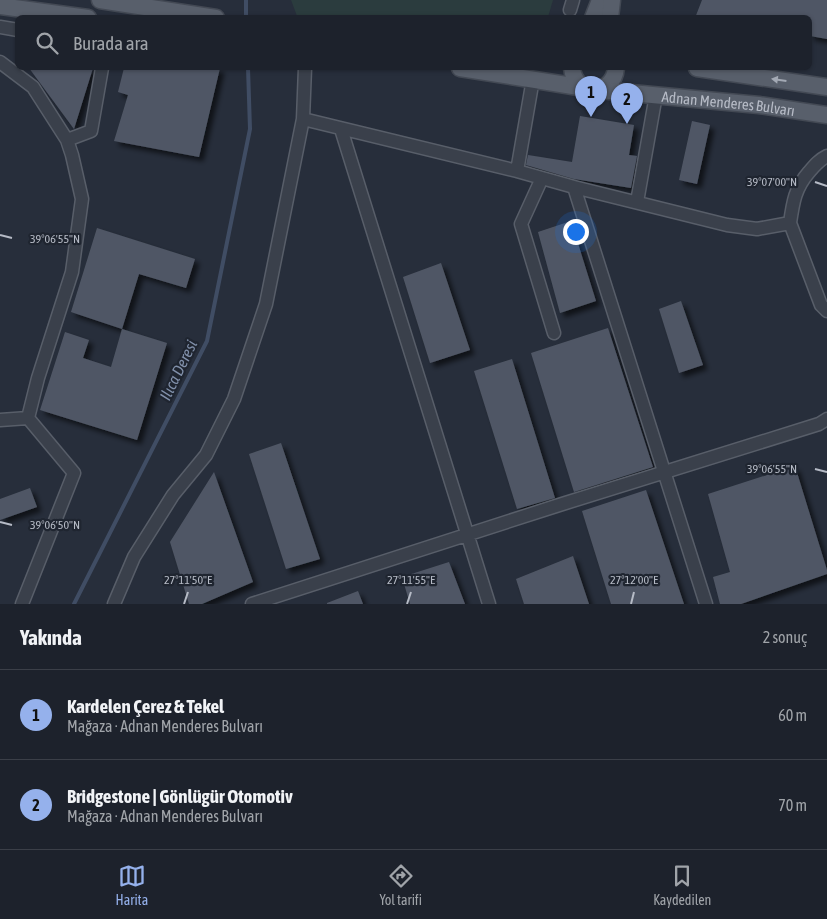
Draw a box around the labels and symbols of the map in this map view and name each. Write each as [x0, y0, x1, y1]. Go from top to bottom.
one-way arrow [770, 75, 786, 83]
pin: 1 [575, 76, 607, 117]
pin: 2 [611, 83, 643, 124]
street label: Adnan Menderes Bulvarı [661, 87, 796, 119]
text: 39°07'00"N [747, 175, 797, 189]
your location [563, 219, 589, 245]
text: 39°06'55"N [30, 232, 80, 246]
water label: Ilıca Deresi [156, 337, 200, 403]
text: 39°06'55"N [747, 462, 797, 476]
text: 39°06'50"N [30, 518, 80, 532]
text: 27°11'50"E [164, 573, 212, 587]
text: 27°11'55"E [387, 573, 435, 587]
text: 27°12'00"E [610, 573, 658, 587]

